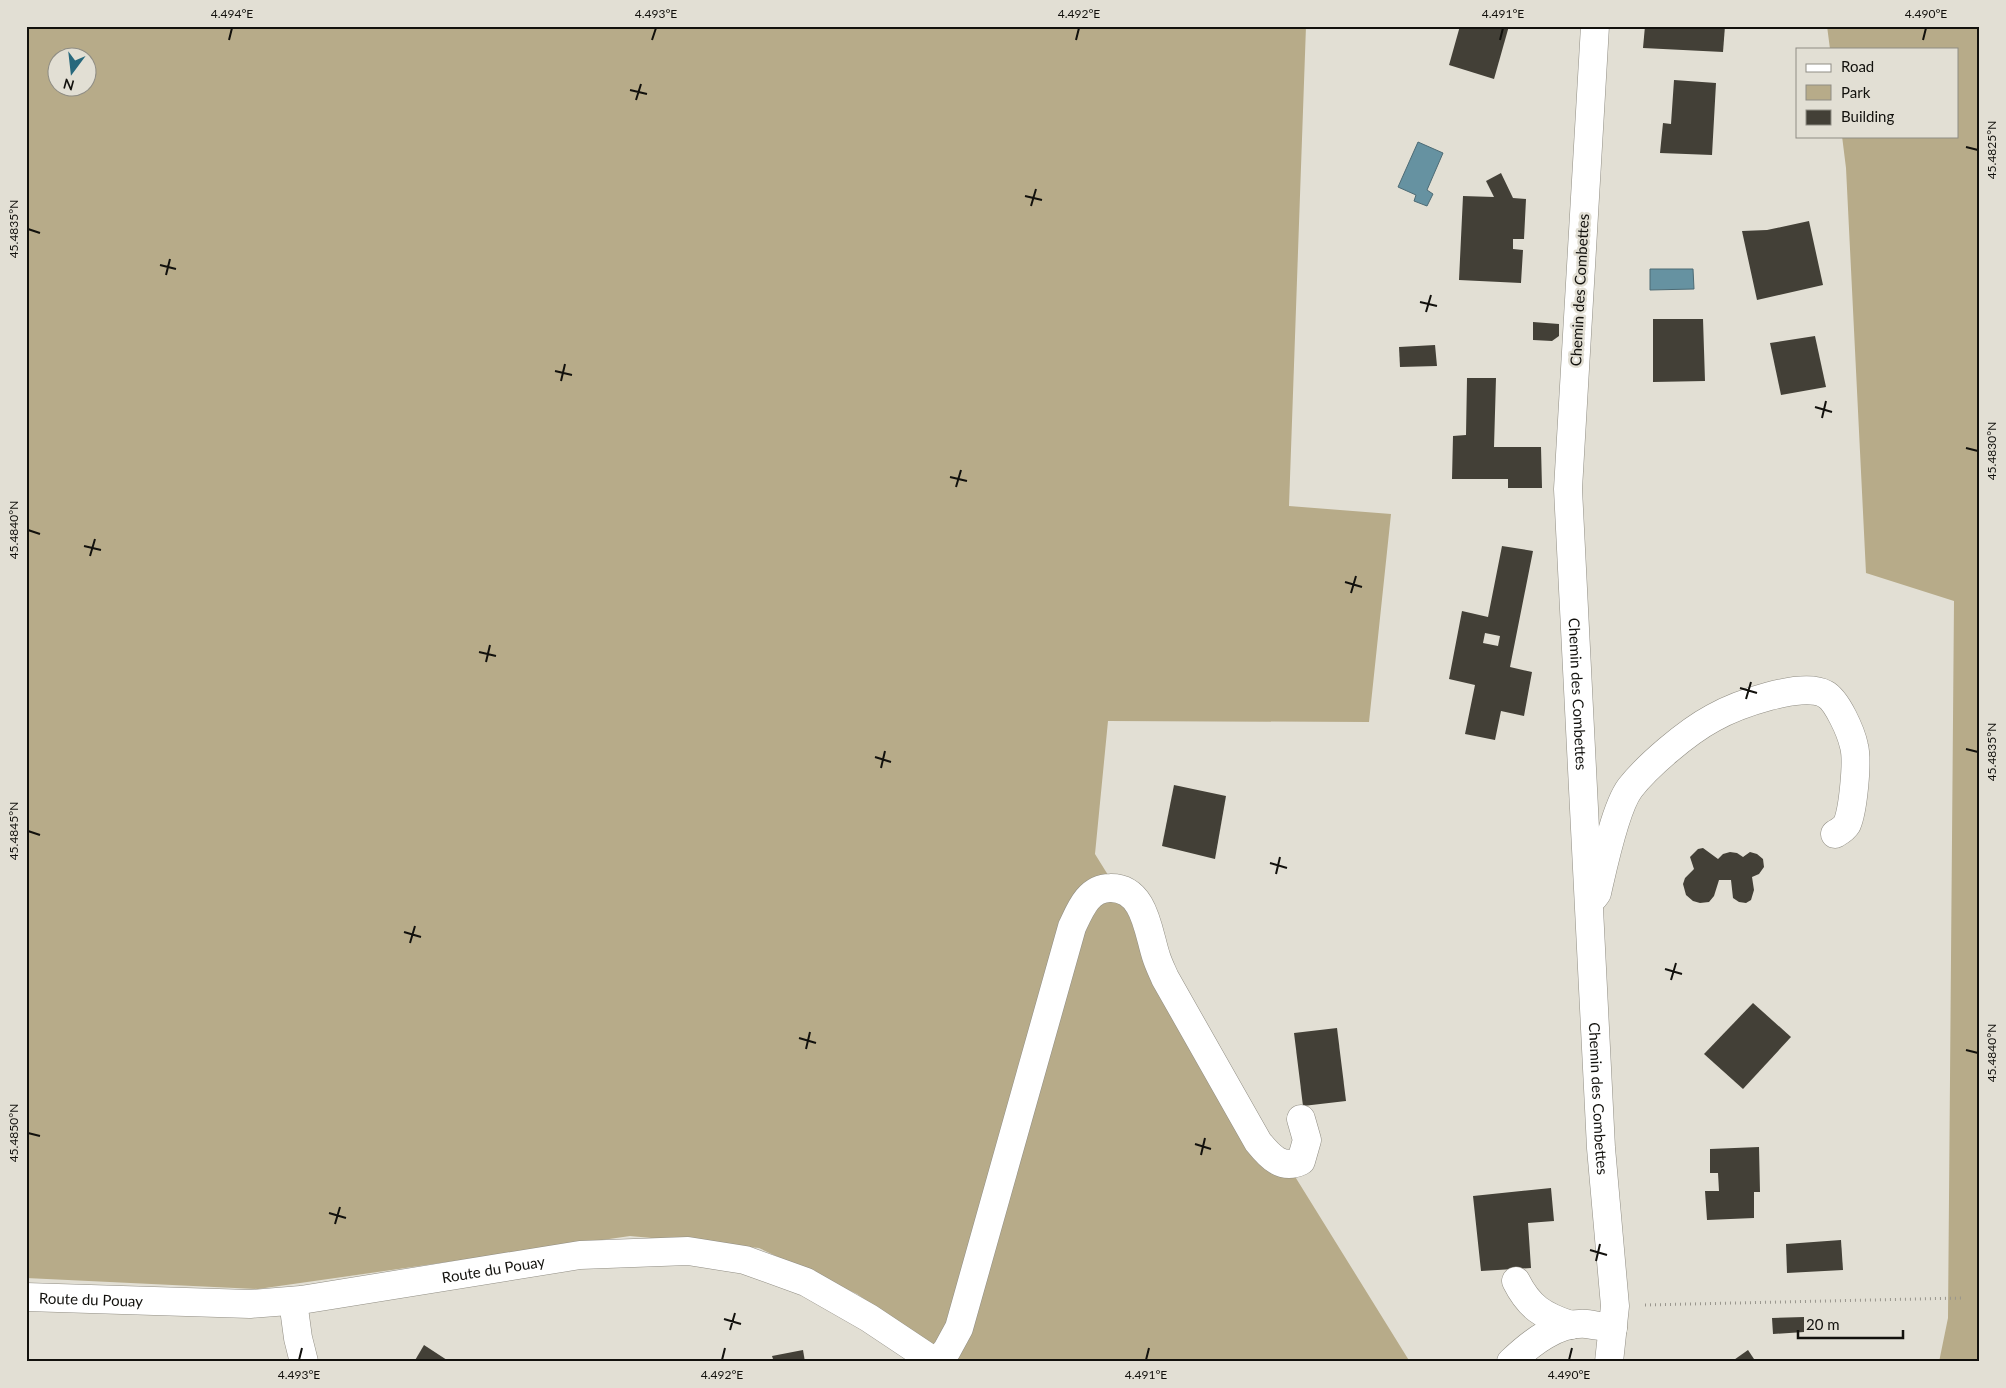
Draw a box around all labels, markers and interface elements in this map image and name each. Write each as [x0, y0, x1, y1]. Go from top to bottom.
text: 4.494°E [211, 6, 253, 21]
text: 4.493°E [635, 6, 677, 21]
text: 4.492°E [1058, 6, 1100, 21]
text: 4.491°E [1482, 6, 1524, 21]
text: 4.490°E [1905, 6, 1947, 21]
north arrow [48, 48, 98, 98]
legend [1796, 48, 1958, 138]
text: Road [1841, 57, 1874, 75]
text: N [61, 75, 76, 95]
text: Park [1841, 83, 1871, 101]
text: Building [1841, 107, 1894, 125]
text: 45.4825°N [1984, 121, 1999, 179]
text: 45.4835°N [6, 200, 21, 258]
street label: Chemin des Combettes [1566, 213, 1592, 367]
text: 45.4830°N [1984, 422, 1999, 480]
text: 45.4840°N [6, 501, 21, 559]
street label: Chemin des Combettes [1565, 617, 1591, 771]
text: 45.4835°N [1984, 723, 1999, 781]
text: 45.4845°N [6, 802, 21, 860]
street label: Chemin des Combettes [1586, 1022, 1612, 1175]
text: 45.4840°N [1984, 1024, 1999, 1082]
text: 45.4850°N [6, 1104, 21, 1162]
street label: Route du Pouay [440, 1252, 546, 1286]
street label: Route du Pouay [39, 1288, 144, 1310]
scale bar [1798, 1308, 1904, 1340]
text: 20 m [1806, 1315, 1840, 1333]
text: 4.493°E [278, 1367, 320, 1382]
text: 4.492°E [701, 1367, 743, 1382]
text: 4.491°E [1125, 1367, 1167, 1382]
text: 4.490°E [1548, 1367, 1590, 1382]

